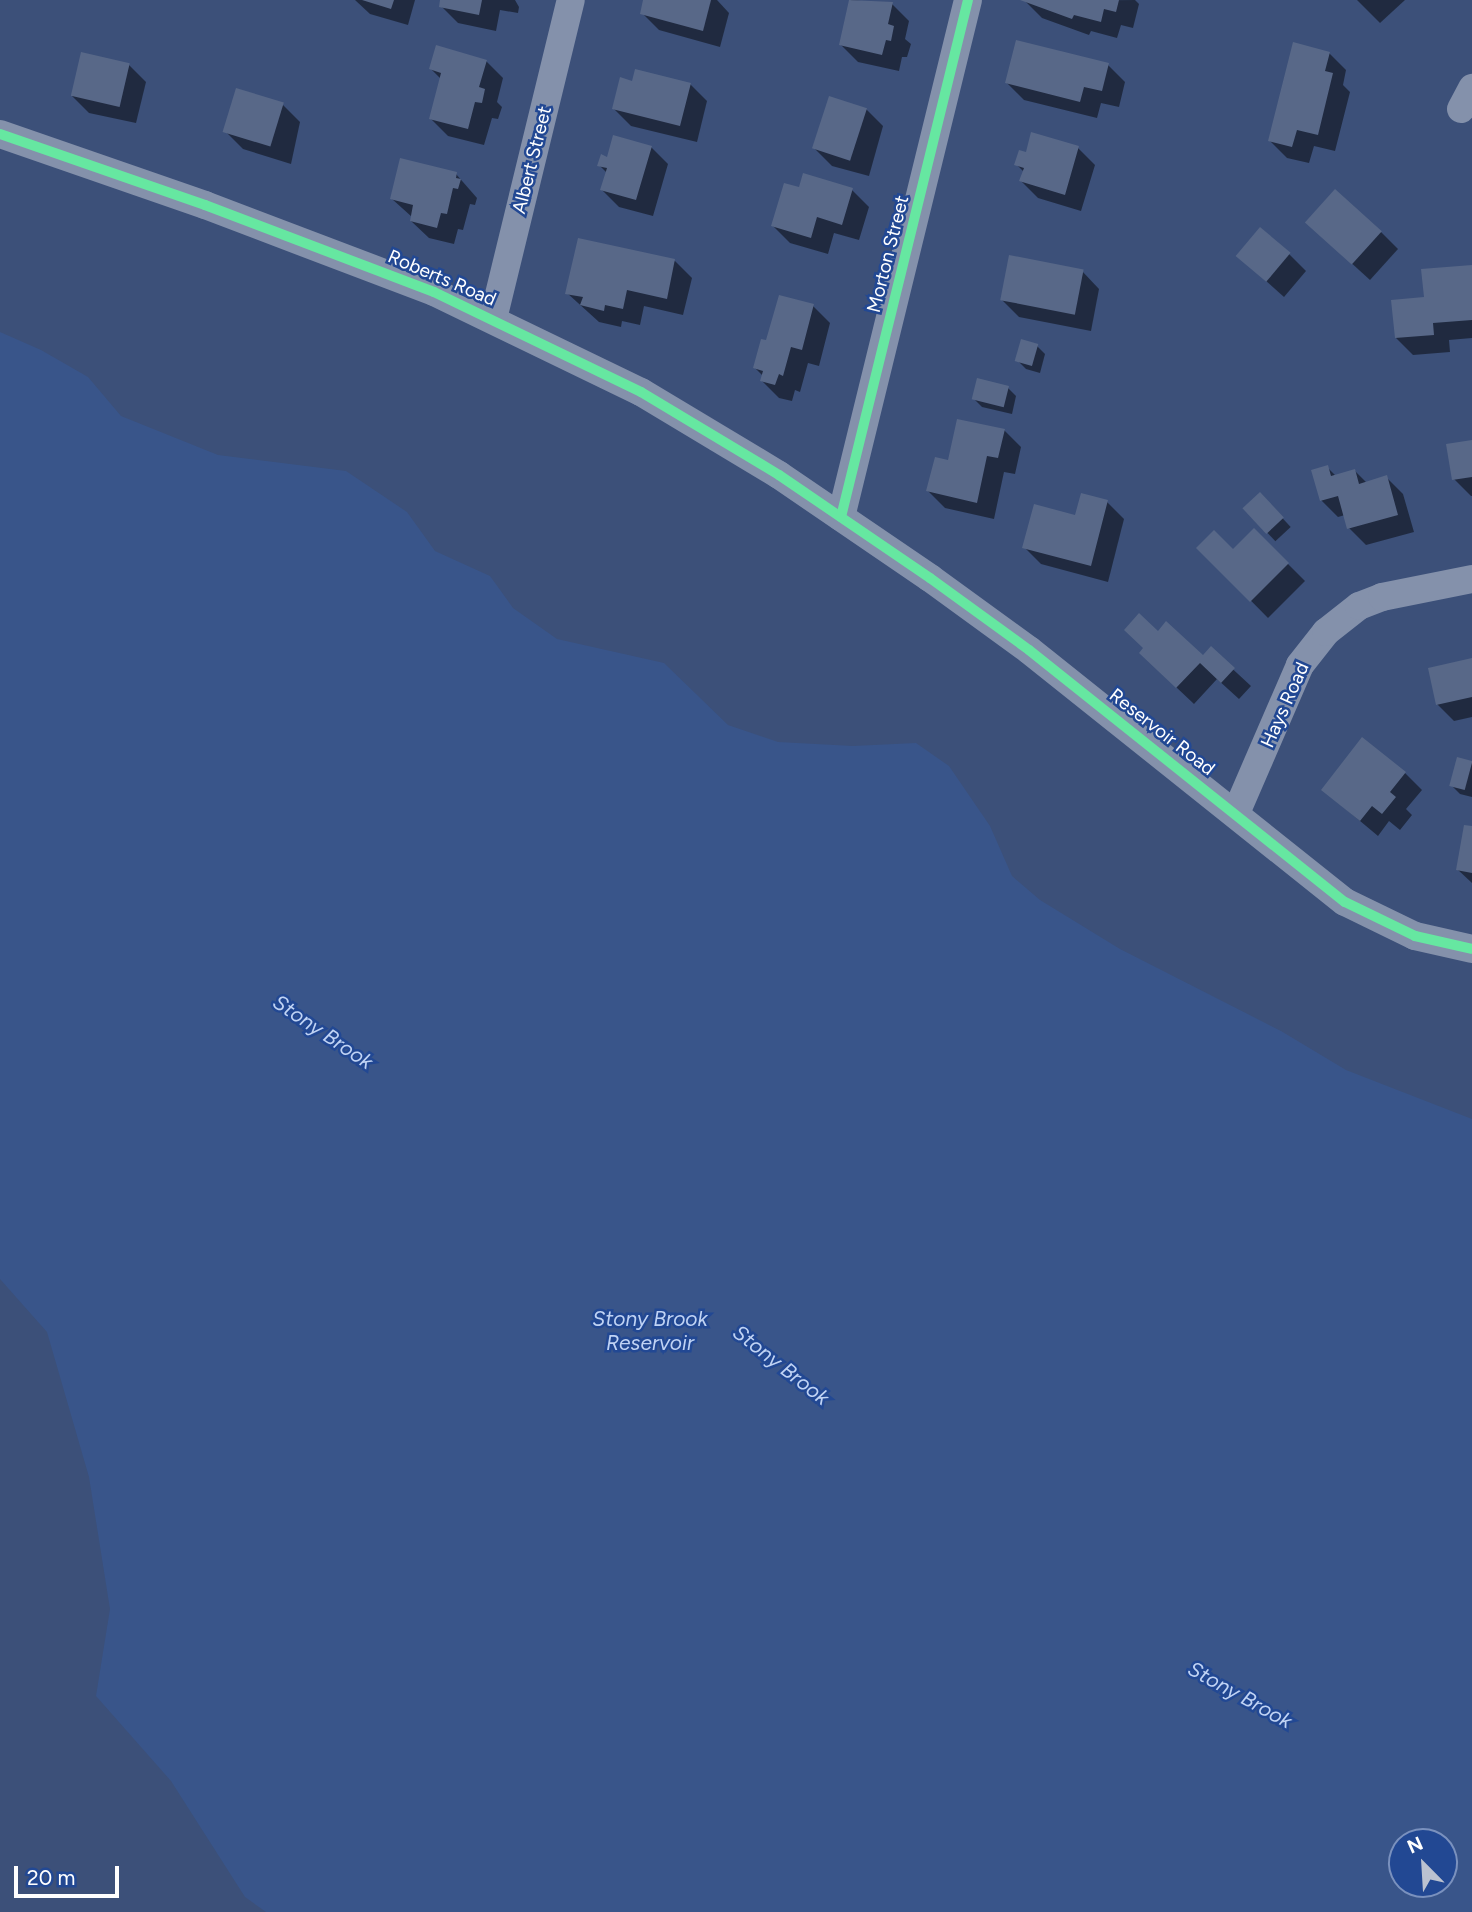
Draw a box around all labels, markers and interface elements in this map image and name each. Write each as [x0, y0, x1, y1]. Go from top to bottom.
street label: Albert Street [508, 104, 556, 216]
street label: Morton Street [862, 193, 914, 315]
street label: Roberts Road [384, 245, 500, 311]
street label: Hays Road [1256, 659, 1314, 751]
street label: Reservoir Road [1105, 684, 1219, 780]
water label: Stony Brook [268, 989, 378, 1075]
water label: Stony Brook Reservoir [592, 1306, 708, 1356]
water label: Stony Brook [728, 1320, 834, 1410]
water label: Stony Brook [1183, 1656, 1297, 1734]
north arrow [1388, 1828, 1458, 1898]
text: N [1404, 1832, 1426, 1859]
scale bar [18, 1853, 122, 1897]
text: 20 m [27, 1865, 75, 1890]

